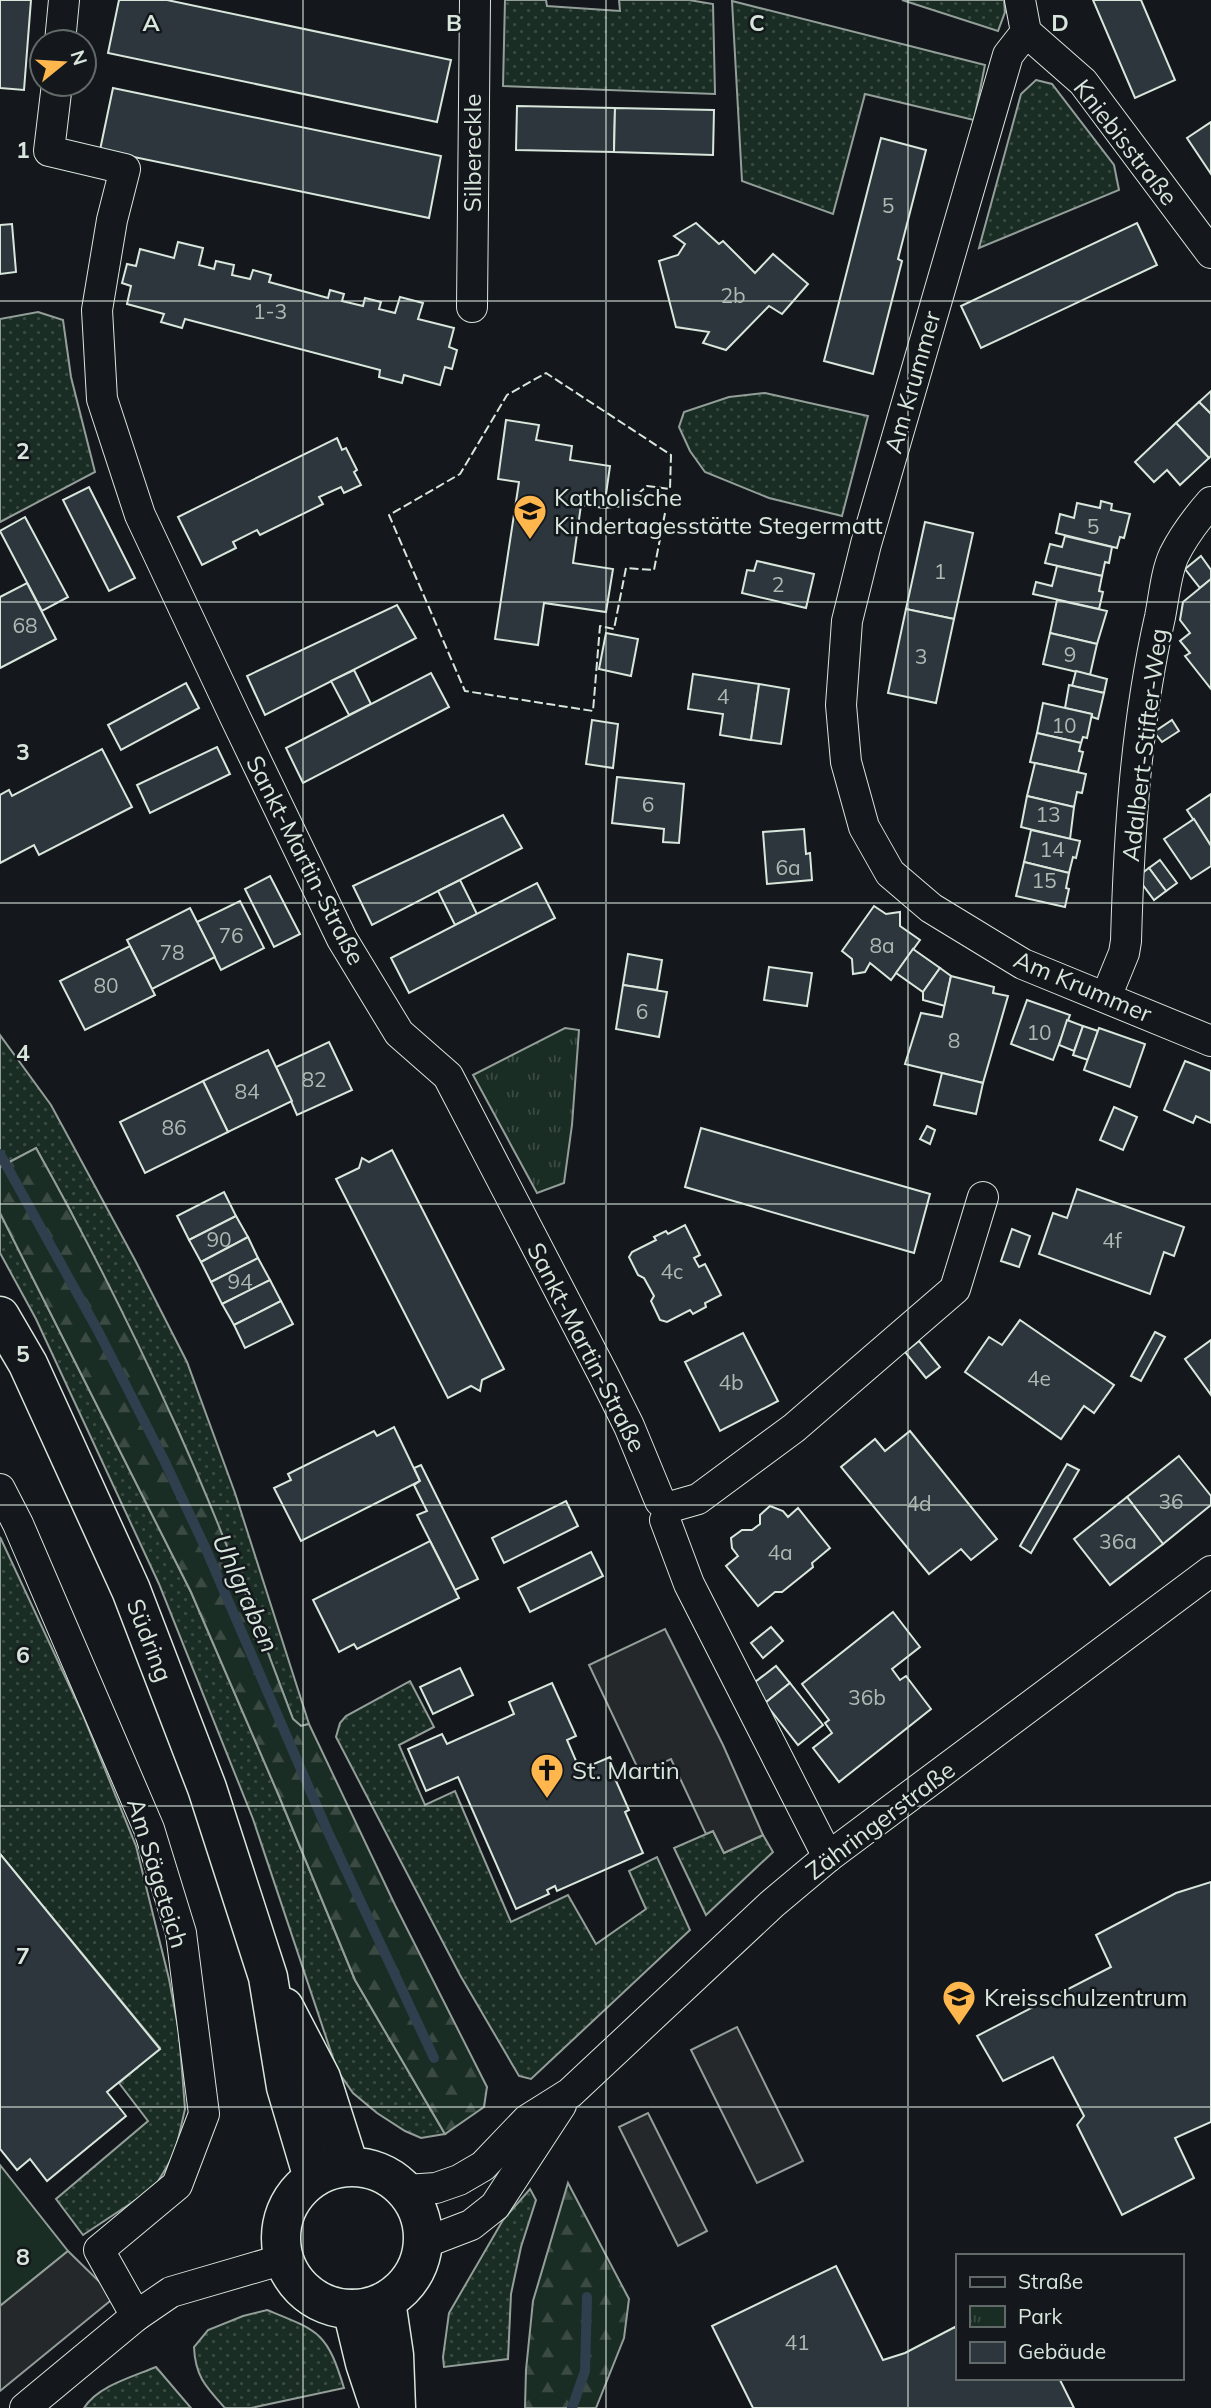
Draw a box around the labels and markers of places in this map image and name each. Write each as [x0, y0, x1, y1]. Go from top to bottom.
place label: Katholische Kindertagesstätte Stegermatt [554, 482, 883, 540]
school or university icon: Katholische Kindertagesstätte Stegermatt [511, 492, 549, 541]
church icon: St. Martin [528, 1751, 566, 1800]
place label: St. Martin [572, 1755, 680, 1785]
school or university icon: Kreisschulzentrum [940, 1978, 978, 2027]
place label: Kreisschulzentrum [984, 1982, 1187, 2012]

